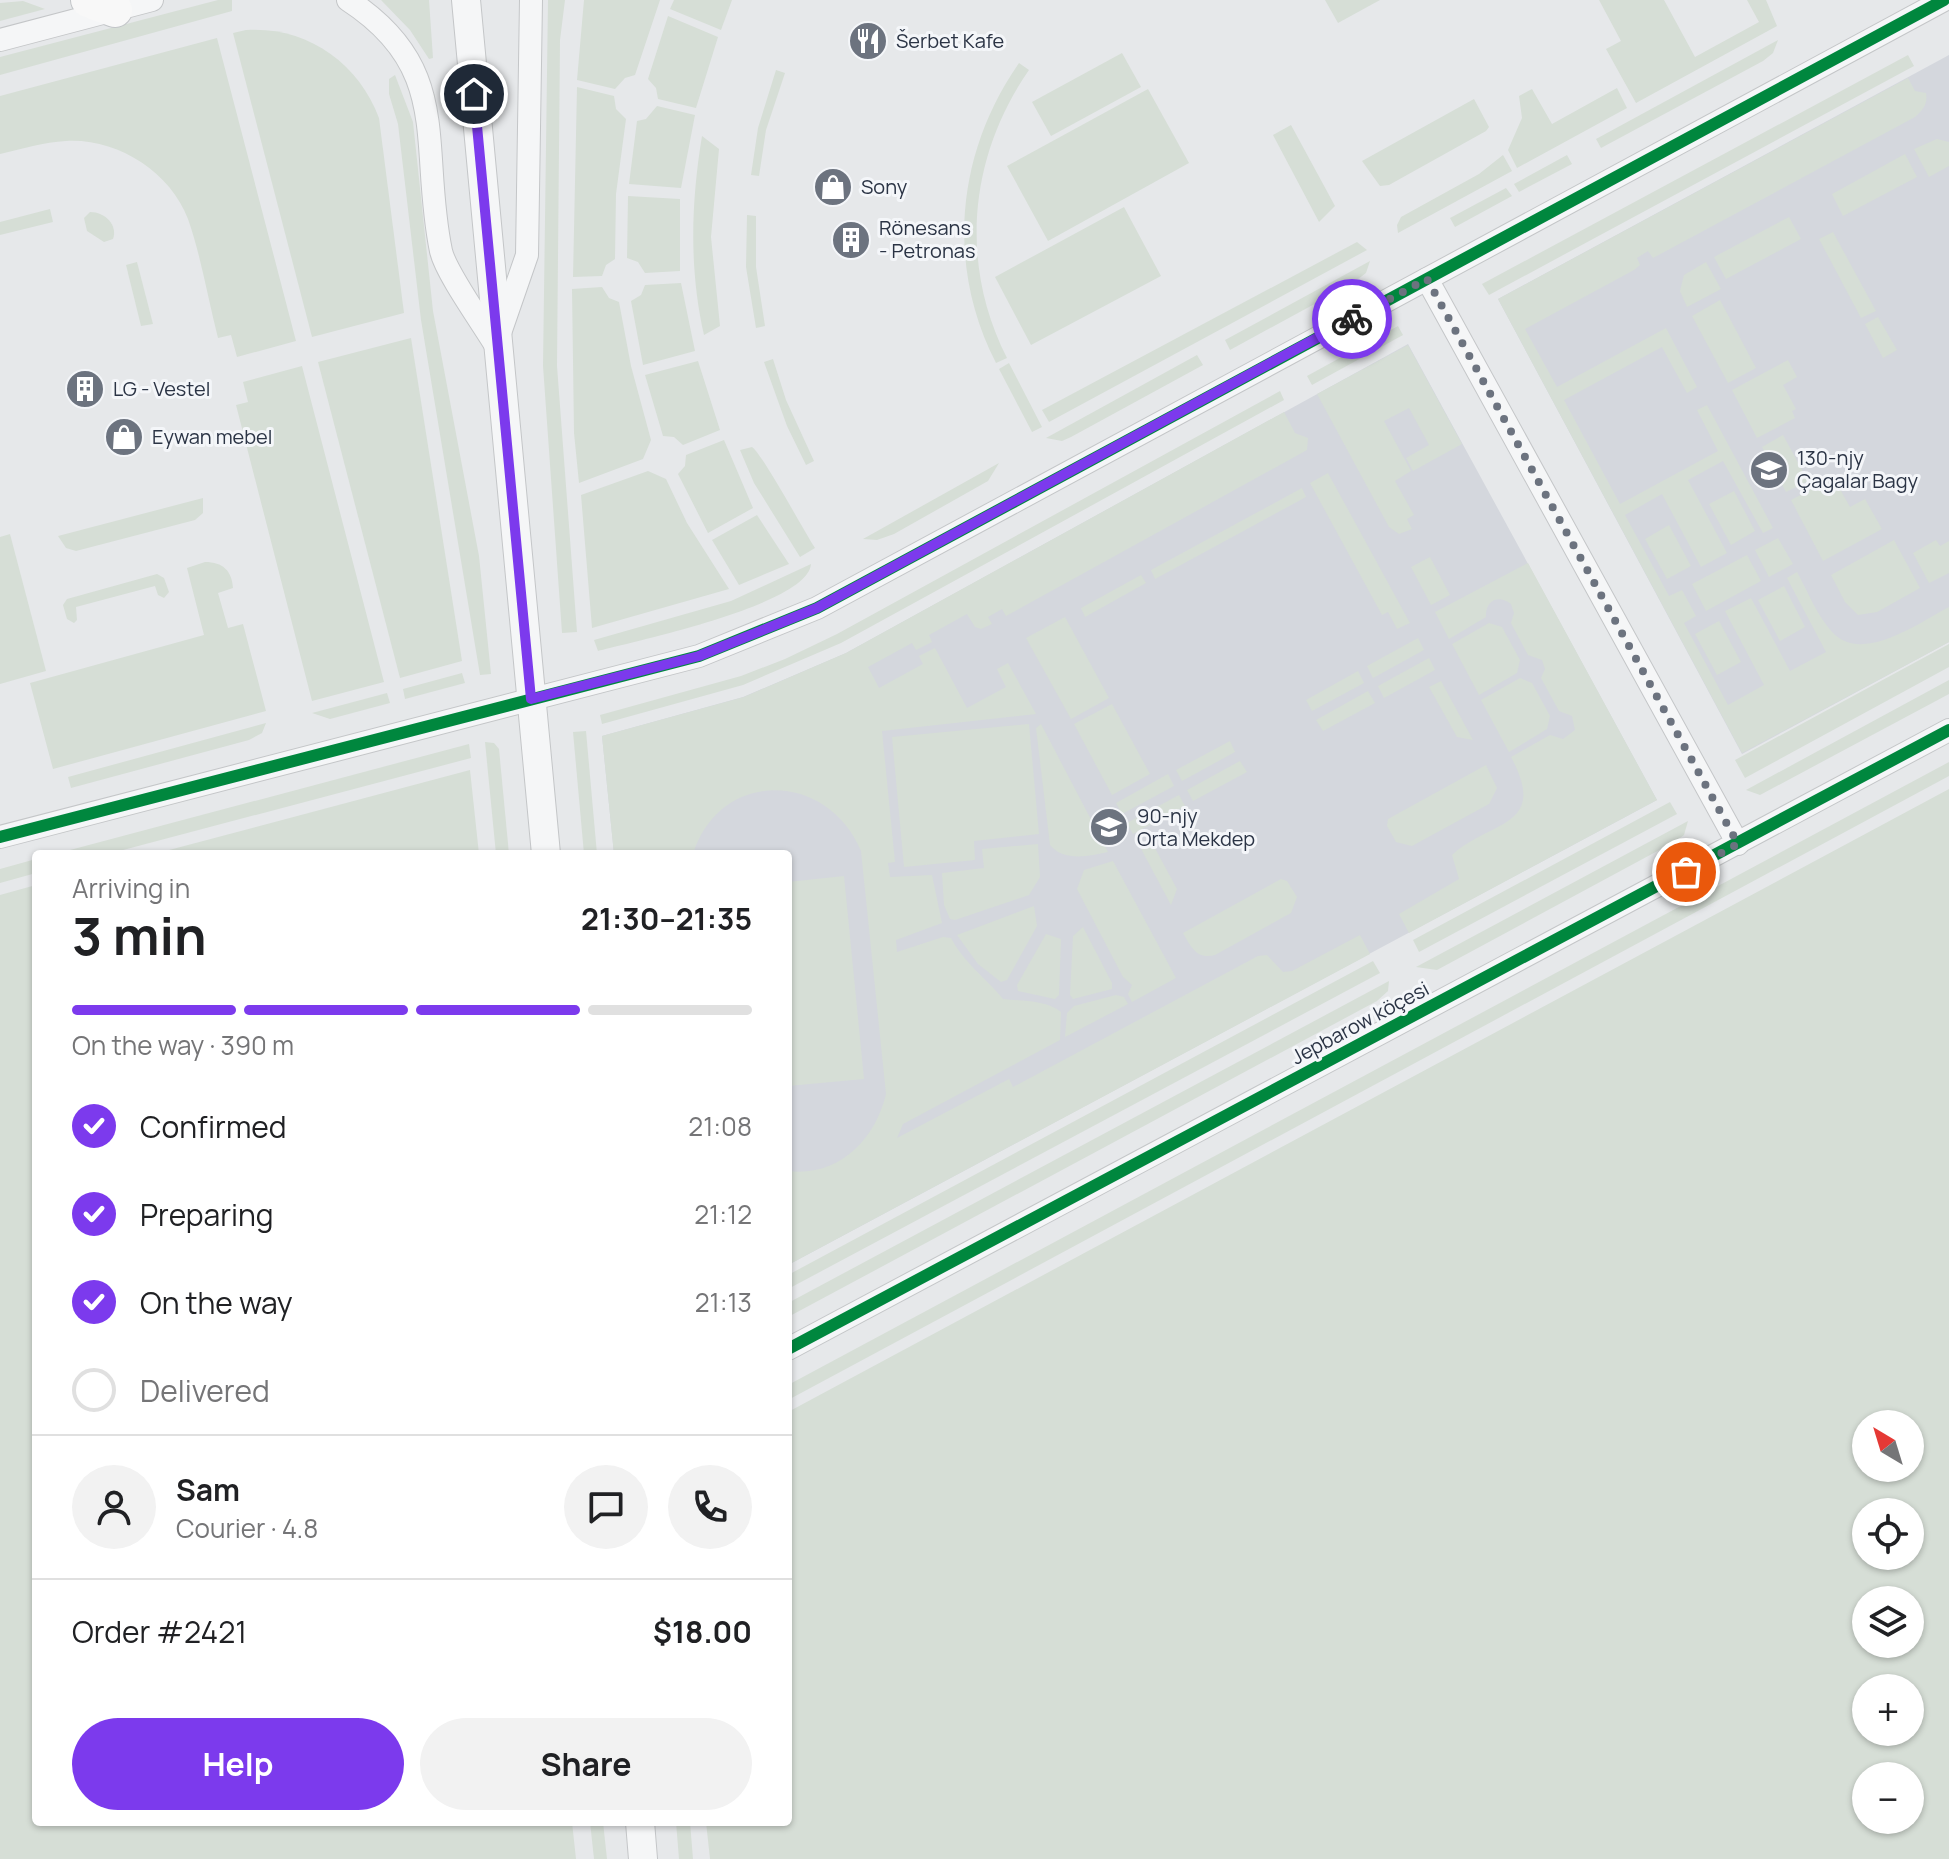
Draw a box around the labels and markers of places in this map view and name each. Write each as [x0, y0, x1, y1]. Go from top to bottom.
restaurant icon: Šerbet Kafe [847, 20, 889, 62]
place label: Šerbet Kafe [896, 27, 1004, 54]
pin [440, 60, 508, 128]
shop icon: Sony [812, 166, 854, 208]
place label: Sony [861, 173, 908, 200]
place label: Rönesans - Petronas [879, 214, 975, 264]
building icon: Rönesans - Petronas [830, 219, 872, 261]
building icon: LG - Vestel [64, 368, 106, 410]
place label: LG - Vestel [113, 375, 210, 402]
shop icon: Eywan mebel [103, 416, 145, 458]
place label: Eywan mebel [152, 423, 272, 450]
place label: 130-njy Çagalar Bagy [1797, 444, 1919, 494]
school or university icon: 130-njy Çagalar Bagy [1748, 449, 1790, 491]
place label: 90-njy Orta Mekdep [1137, 802, 1255, 852]
school or university icon: 90-njy Orta Mekdep [1088, 806, 1130, 848]
pin [1652, 838, 1720, 906]

